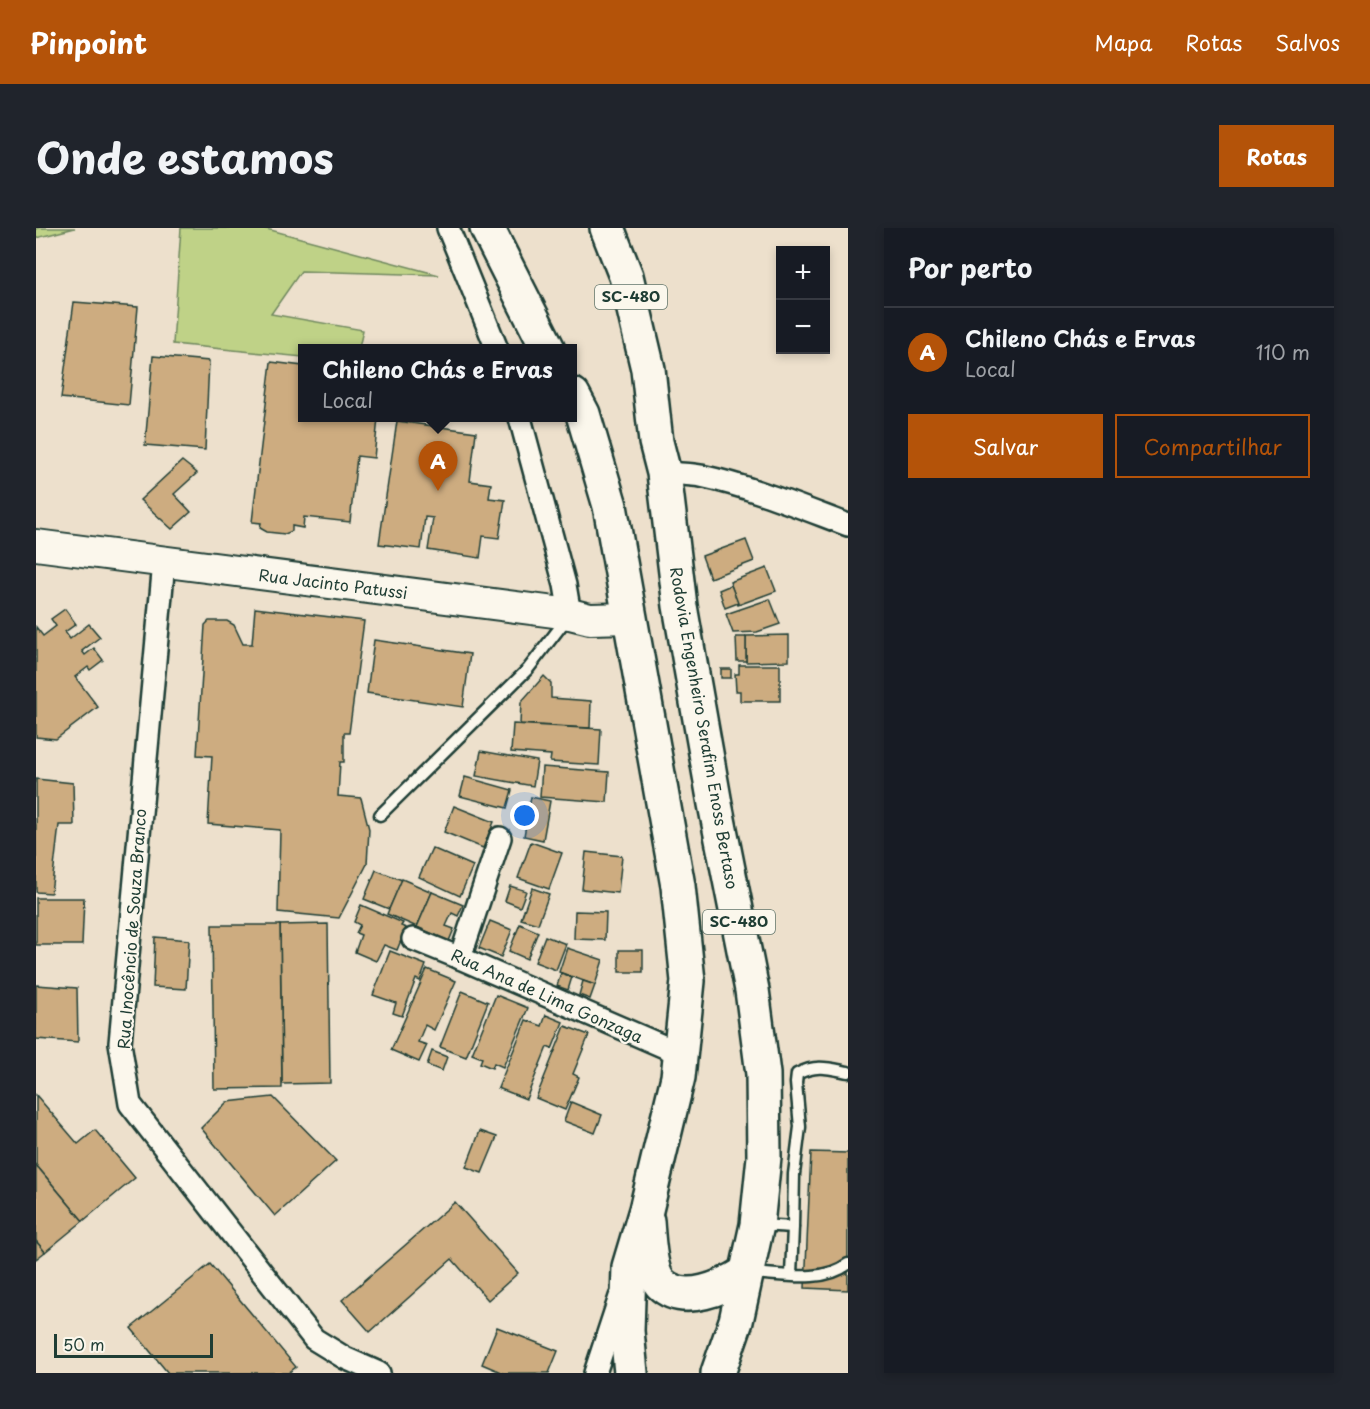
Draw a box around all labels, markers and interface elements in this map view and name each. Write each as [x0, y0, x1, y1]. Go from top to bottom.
text: Pinpoint [30, 21, 147, 64]
text: Mapa [1095, 26, 1152, 58]
text: Rotas [1185, 26, 1242, 58]
text: Salvos [1275, 26, 1340, 58]
text: Onde estamos [36, 125, 334, 188]
button: Rotas [1219, 125, 1334, 187]
map controls [776, 246, 830, 354]
button: + [776, 246, 830, 300]
text: Por perto [908, 248, 1032, 287]
road number: SC-480 [595, 285, 667, 309]
button: − [776, 300, 830, 354]
text: Chileno Chás e Ervas [965, 321, 1196, 354]
text: A [920, 337, 935, 367]
text: 110 m [1256, 337, 1310, 367]
popup [298, 344, 577, 422]
text: Chileno Chás e Ervas [322, 352, 553, 385]
text: Local [965, 354, 1016, 384]
text: Local [322, 385, 373, 415]
button: Salvar [908, 414, 1103, 478]
button: Compartilhar [1115, 414, 1310, 478]
pin: A [418, 442, 458, 491]
street label: Rua Jacinto Patussi [257, 562, 409, 604]
street label: Rodovia Engenheiro Serafim Enoss Bertaso [665, 565, 745, 891]
your location [510, 801, 539, 830]
street label: Rua Inocêncio de Souza Branco [111, 808, 151, 1050]
road number: SC-480 [703, 910, 775, 934]
street label: Rua Ana de Lima Gonzaga [448, 942, 647, 1048]
scale bar [54, 1331, 213, 1358]
text: 50 m [63, 1332, 104, 1356]

